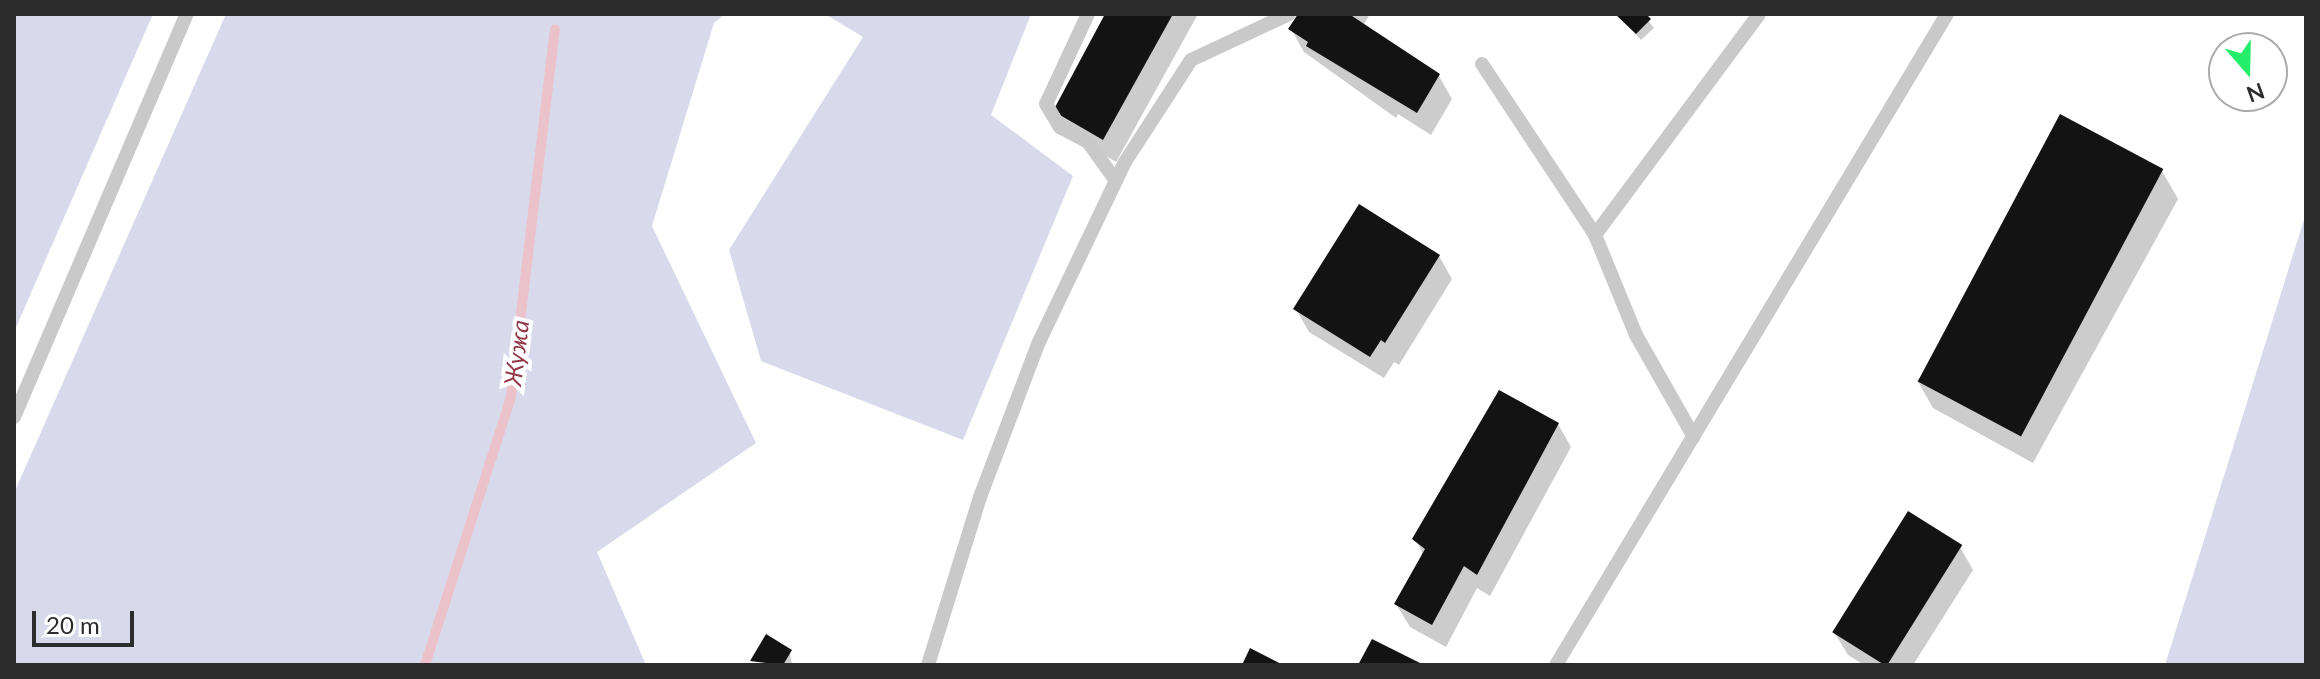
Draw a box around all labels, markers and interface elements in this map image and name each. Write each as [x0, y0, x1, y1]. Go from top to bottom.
north arrow [2208, 32, 2288, 112]
text: N [2243, 78, 2268, 109]
water label: Жужа [498, 318, 534, 388]
scale bar [36, 595, 138, 645]
text: 20 m [46, 610, 100, 639]

